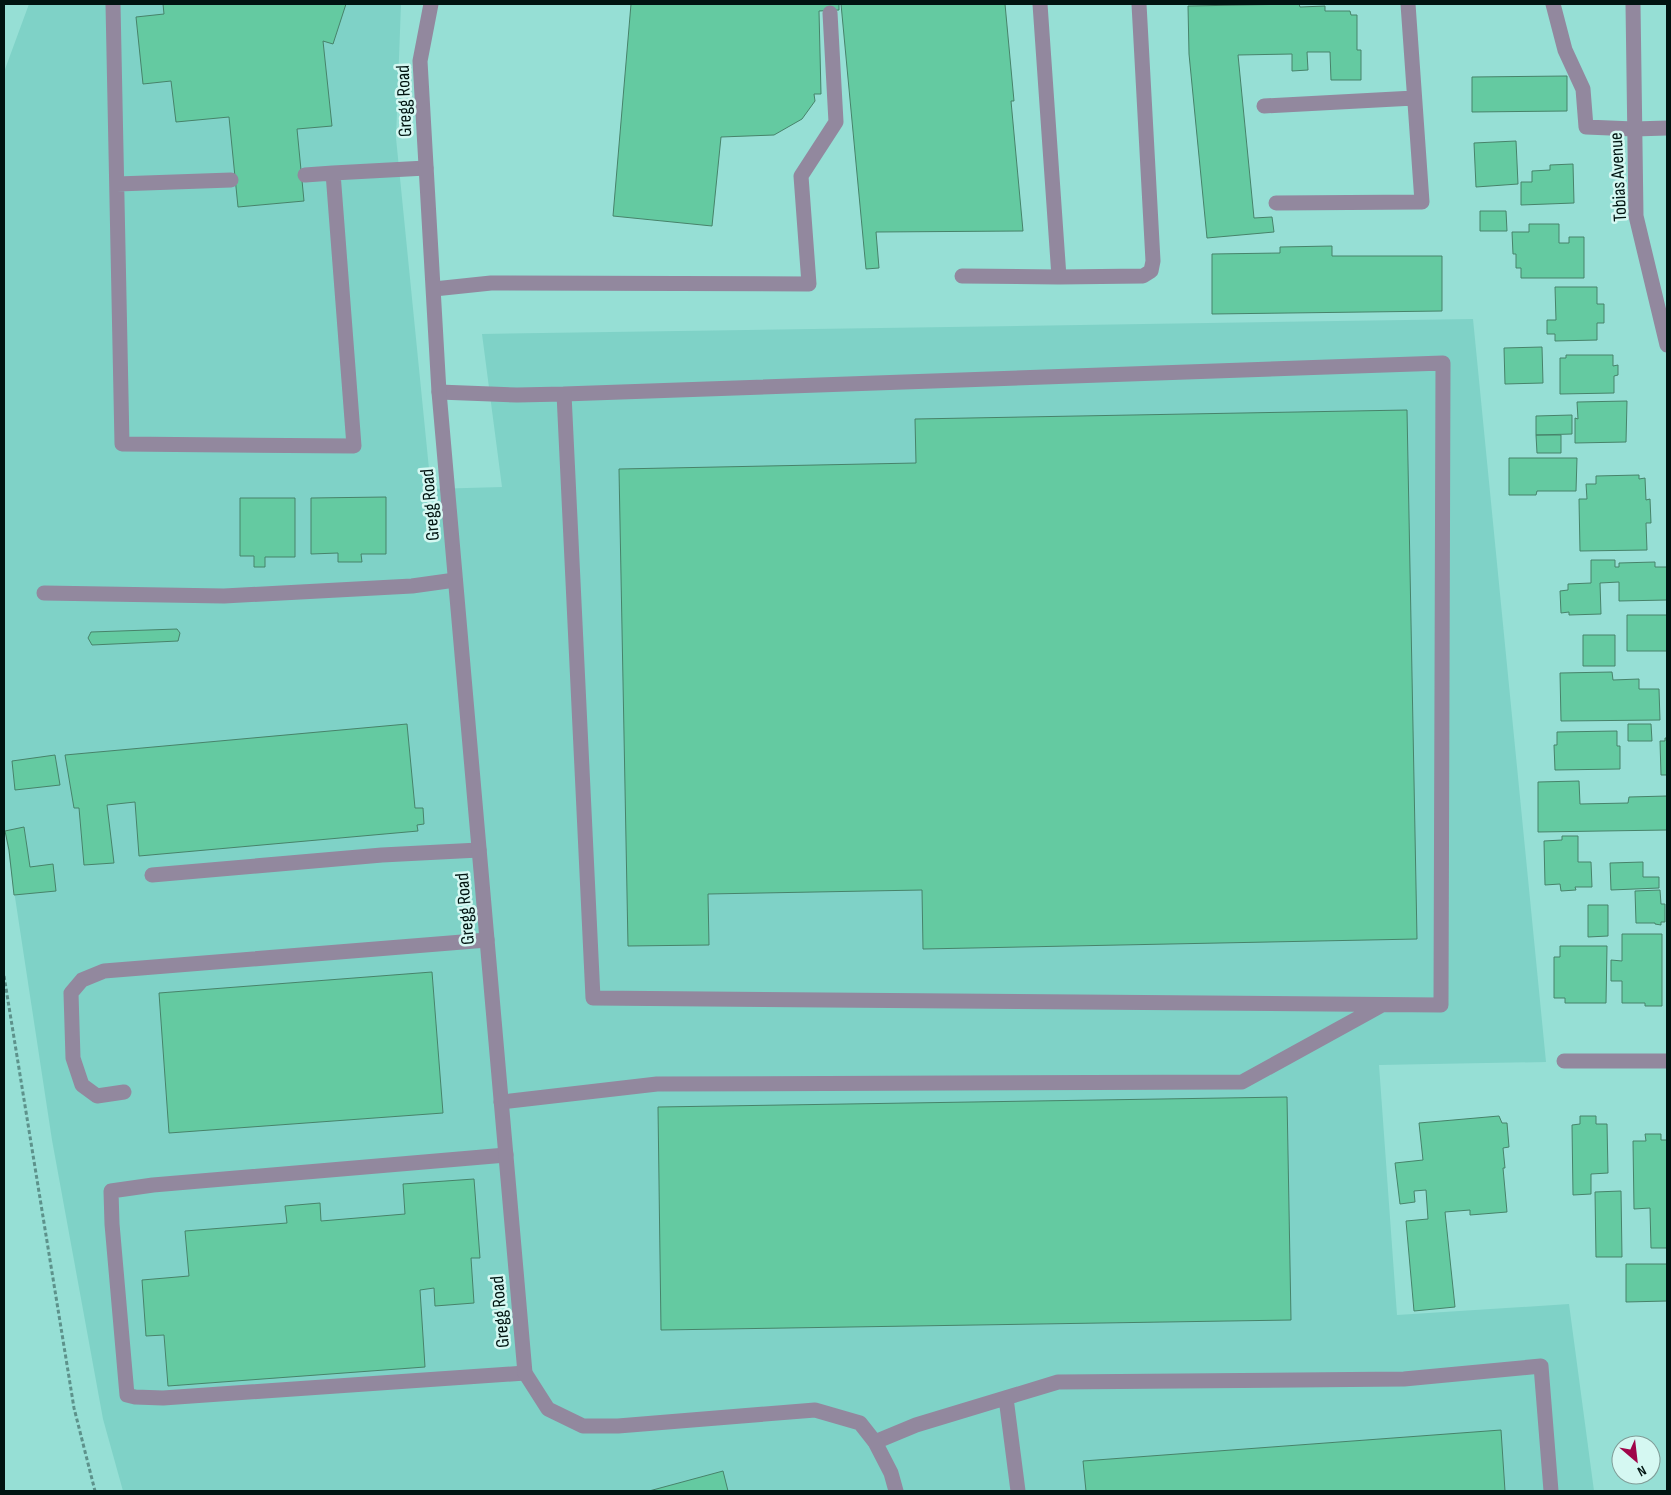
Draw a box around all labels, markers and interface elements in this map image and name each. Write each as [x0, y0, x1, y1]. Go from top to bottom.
street label: Gregg Road [392, 64, 417, 137]
street label: Tobias Avenue [1605, 132, 1632, 222]
street label: Gregg Road [416, 468, 445, 542]
street label: Gregg Road [451, 872, 480, 946]
street label: Gregg Road [486, 1275, 515, 1349]
north arrow [1611, 1435, 1661, 1485]
text: N [1635, 1462, 1649, 1480]

